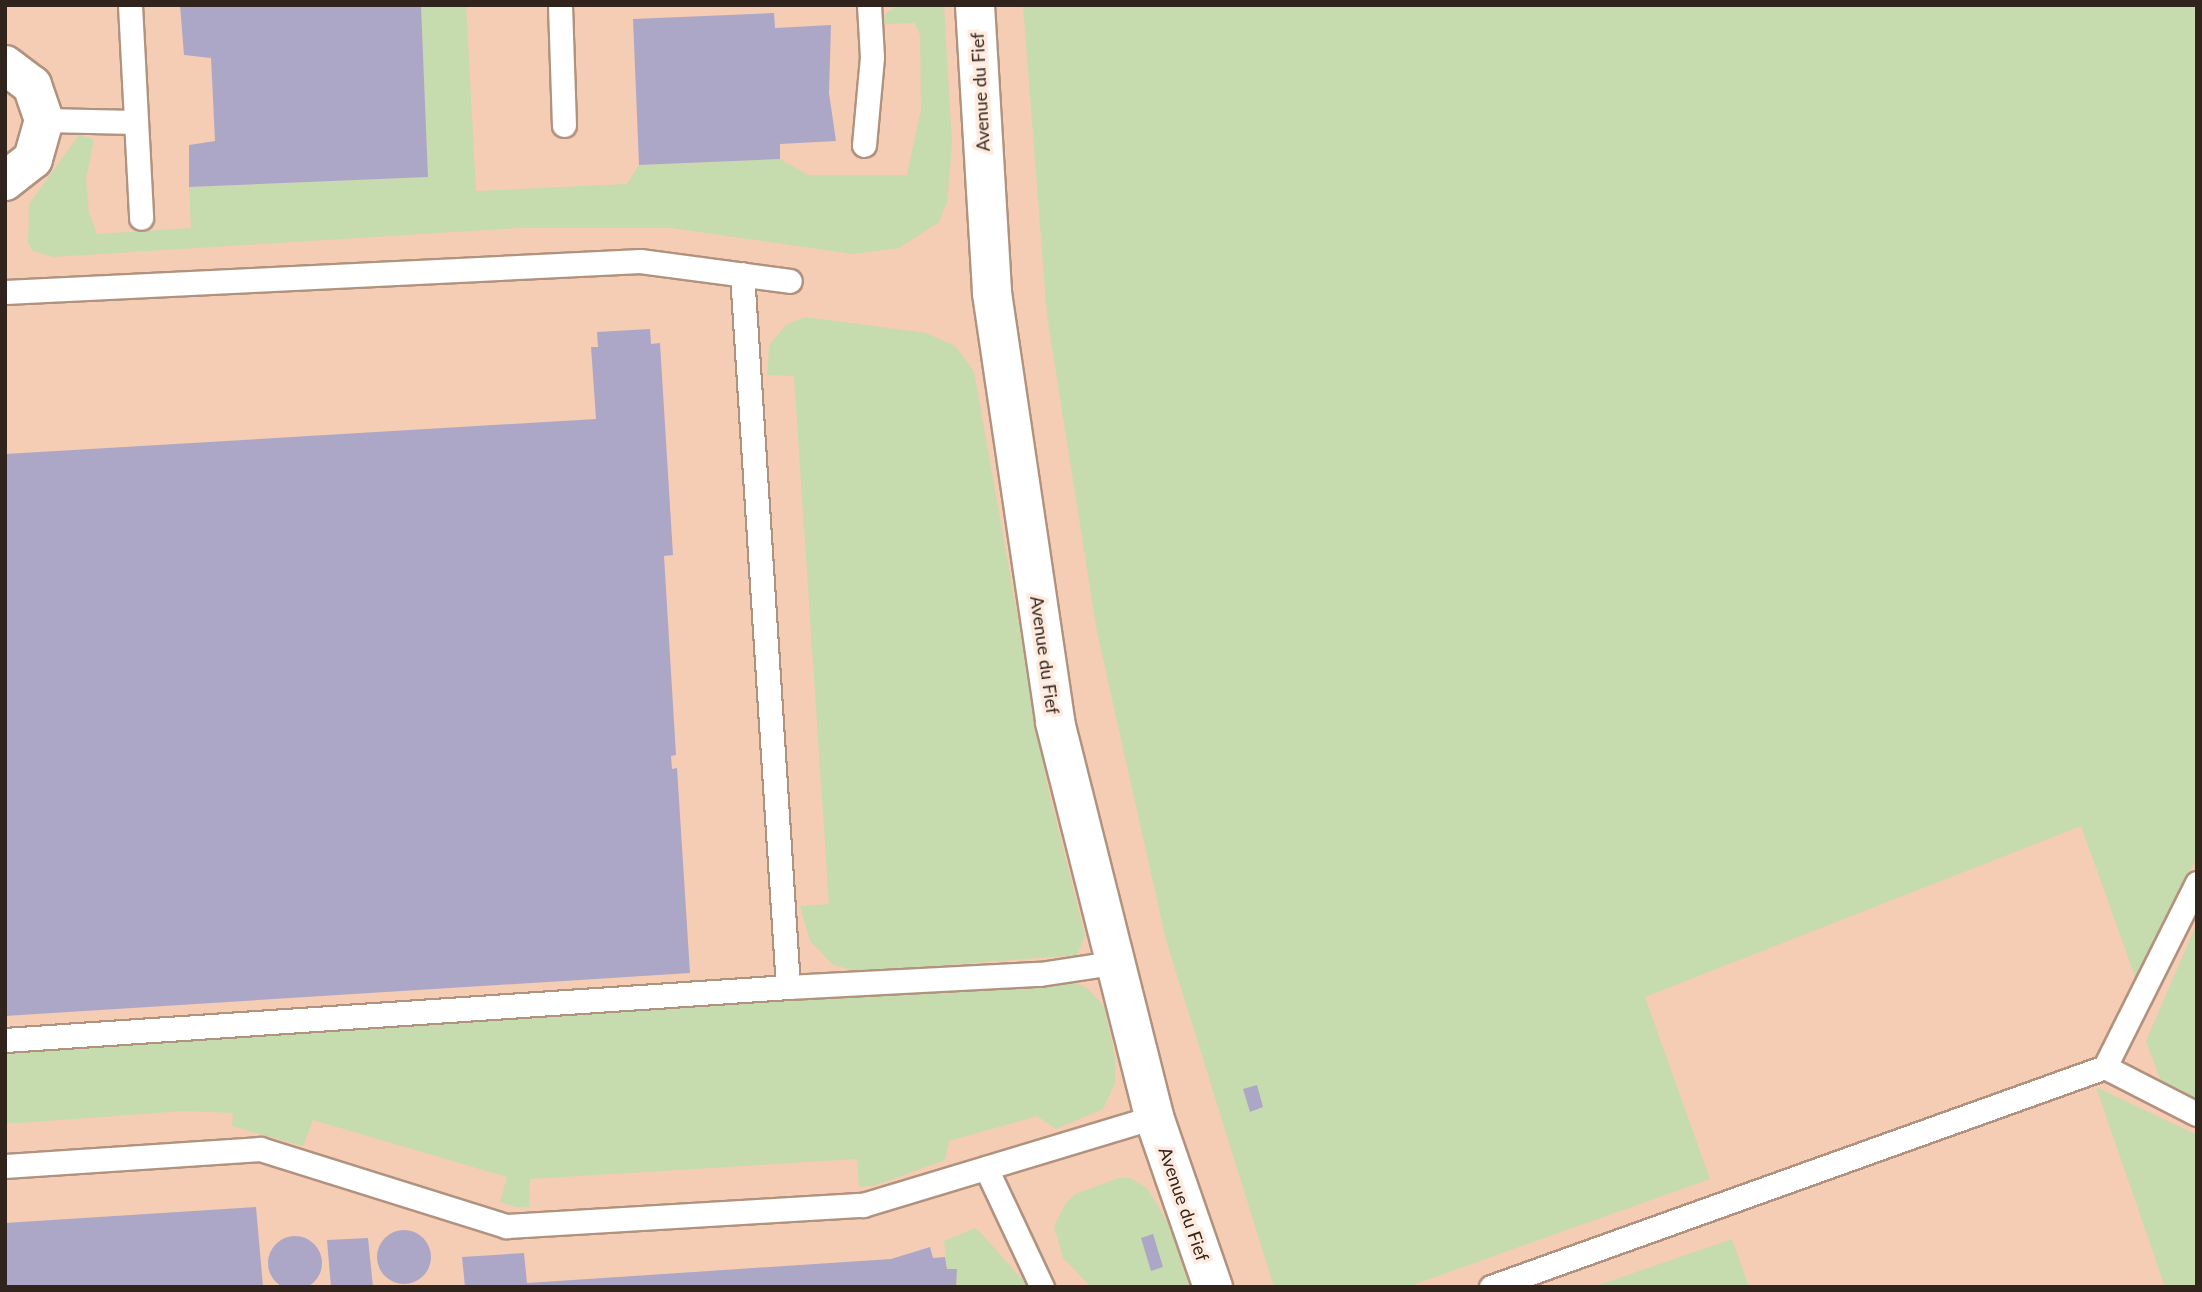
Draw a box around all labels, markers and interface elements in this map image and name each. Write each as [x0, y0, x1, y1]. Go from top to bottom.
street label: Avenue du Fief [966, 32, 994, 152]
street label: Avenue du Fief [1026, 595, 1064, 715]
street label: Avenue du Fief [1154, 1144, 1214, 1264]

